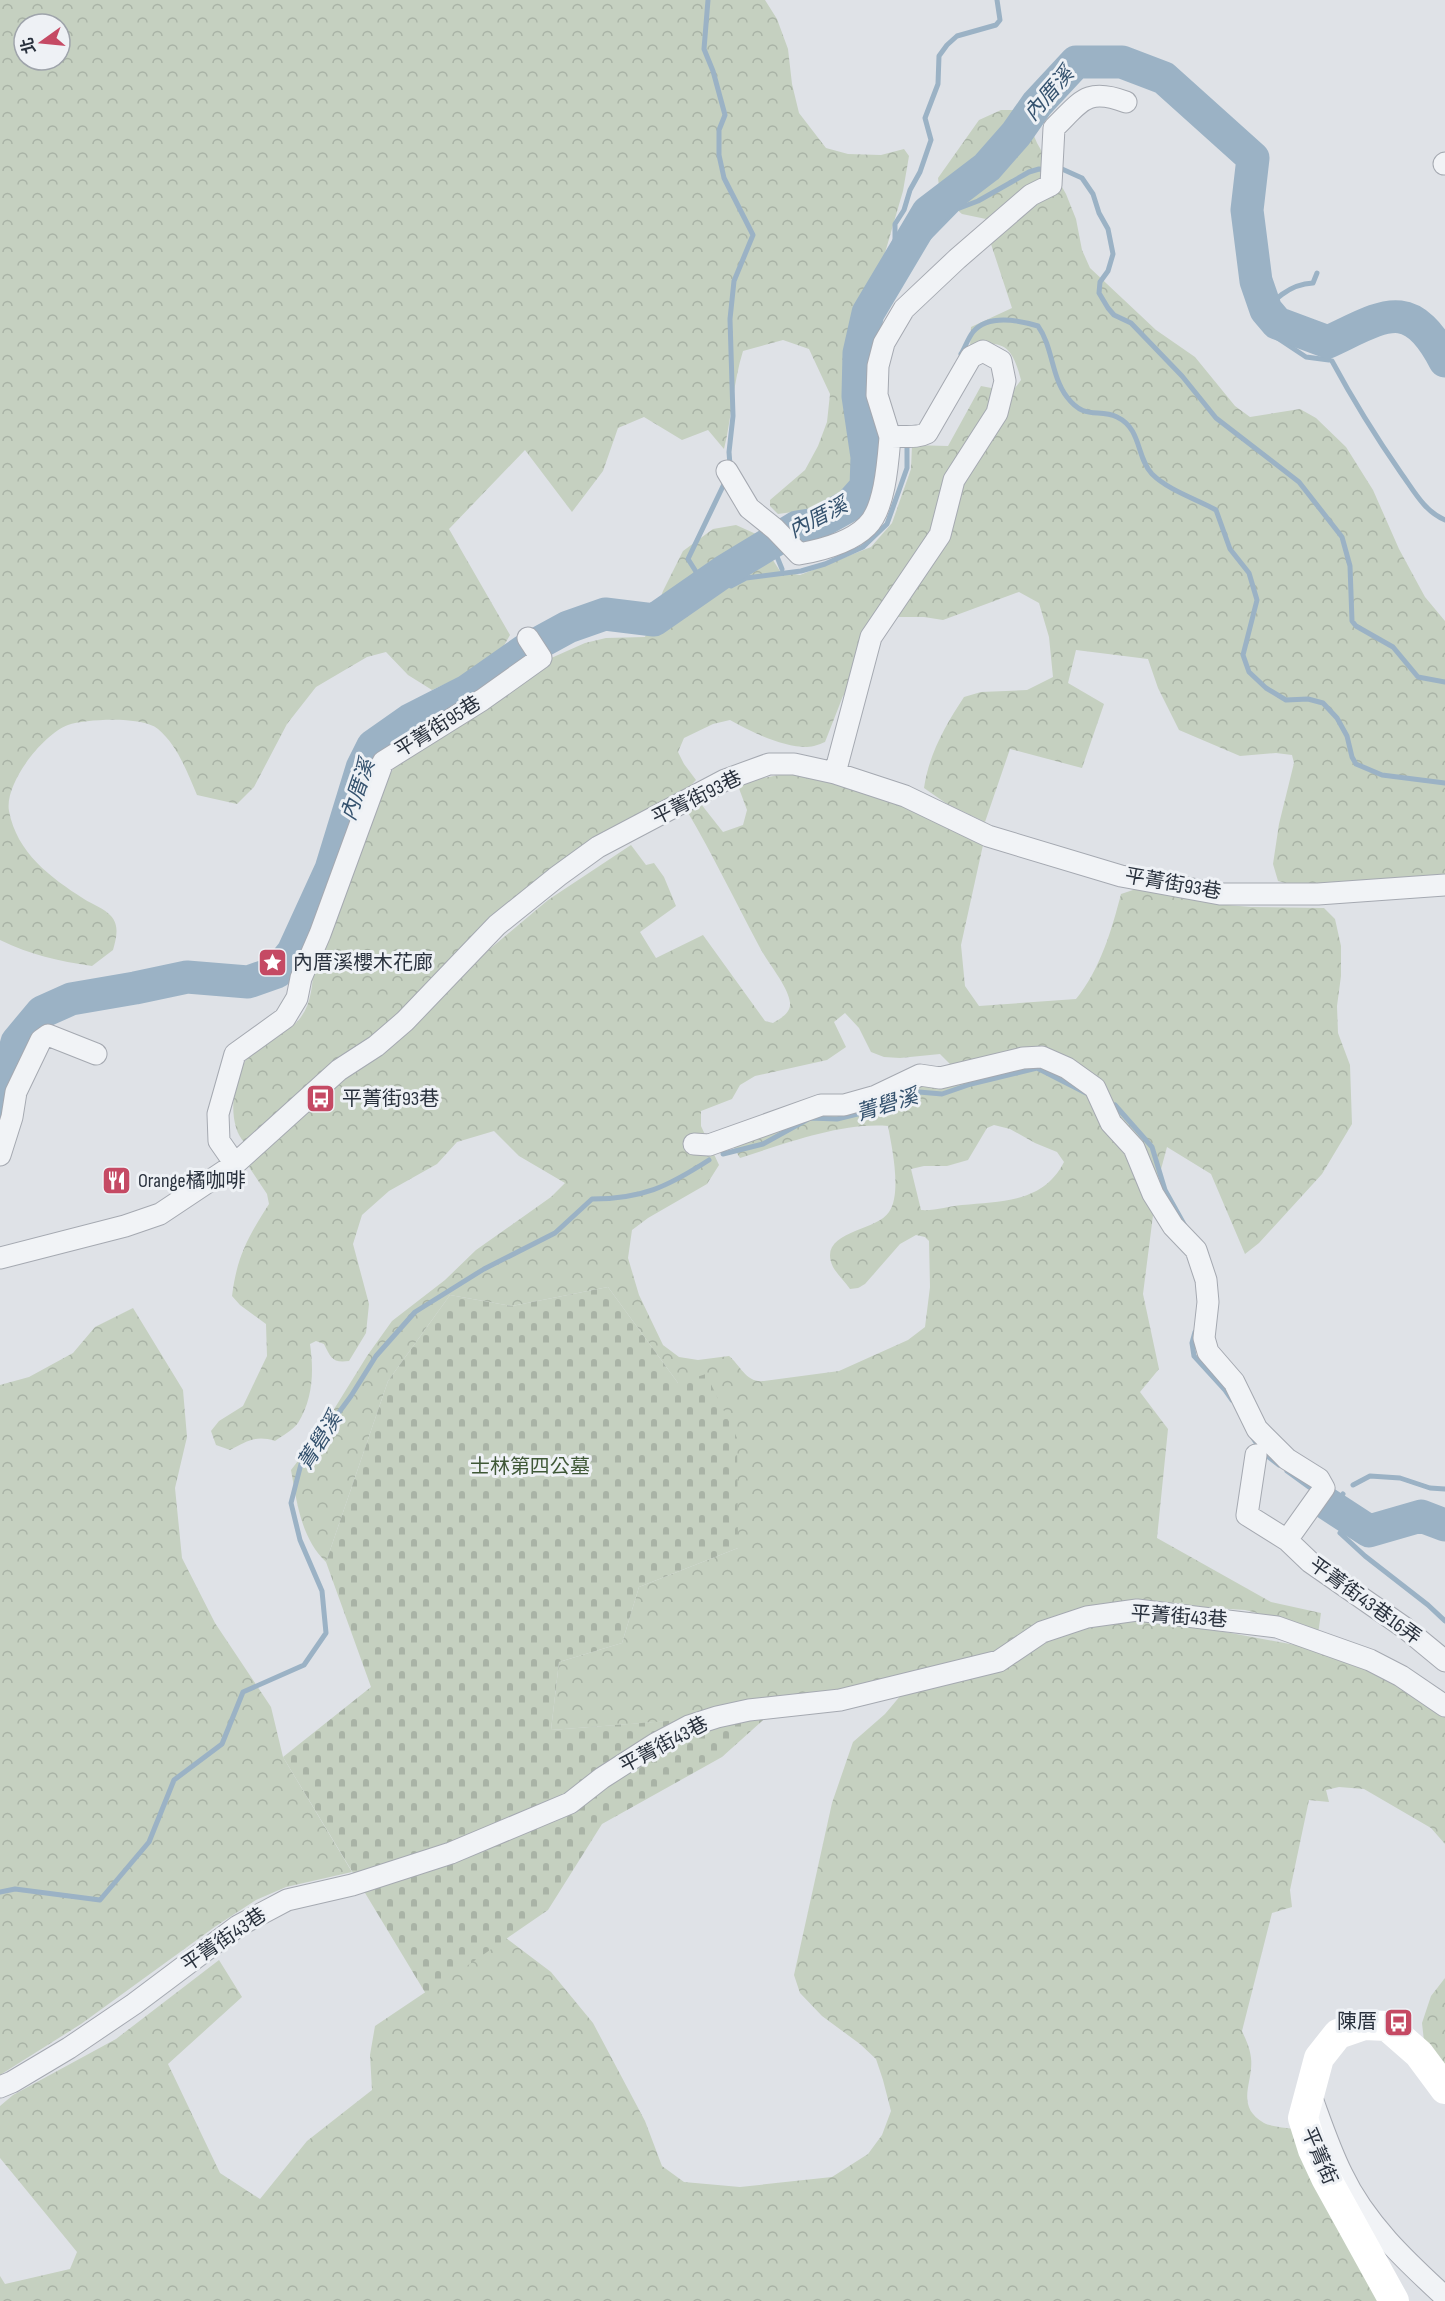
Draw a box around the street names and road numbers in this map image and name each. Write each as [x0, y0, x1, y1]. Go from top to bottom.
street label: 平菁街95巷 [391, 691, 485, 763]
street label: 平菁街93巷 [648, 766, 746, 830]
street label: 平菁街93巷 [1123, 864, 1223, 904]
street label: 平菁街43巷16弄 [1304, 1552, 1426, 1650]
street label: 平菁街43巷 [1130, 1602, 1228, 1632]
street label: 平菁街43巷 [616, 1712, 712, 1778]
street label: 平菁街43巷 [177, 1903, 271, 1977]
street label: 平菁街 [1296, 2124, 1342, 2188]

